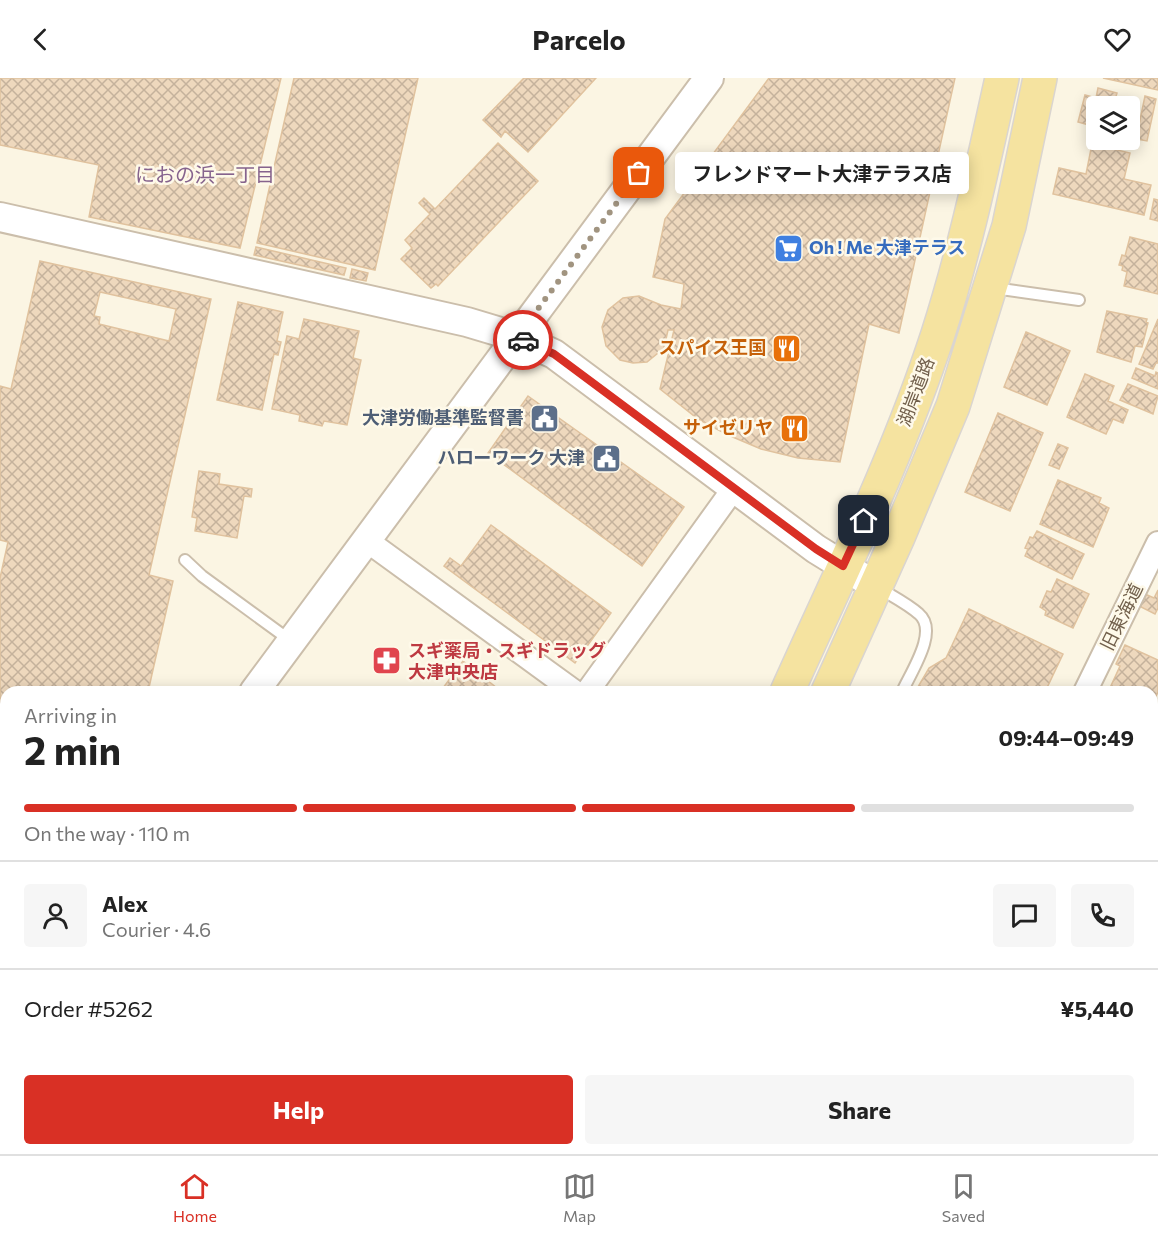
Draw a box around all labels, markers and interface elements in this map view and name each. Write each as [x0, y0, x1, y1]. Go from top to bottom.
icon: back [24, 23, 57, 56]
text: Parcelo [532, 23, 626, 56]
icon: heart [1101, 23, 1134, 56]
map controls [1086, 96, 1140, 150]
button: layers [1086, 96, 1140, 150]
pin [613, 147, 664, 198]
callout: フレンドマート大津テラス店 [675, 152, 969, 194]
icon: bag [622, 156, 655, 189]
text: フレンドマート大津テラス店 [692, 161, 952, 185]
district label: におの浜一丁目 [135, 162, 275, 186]
supermarket icon: Oh ! Me 大津テラス [772, 232, 804, 264]
place label: Oh ! Me 大津テラス [809, 236, 966, 258]
courier [493, 310, 553, 370]
icon: car [507, 324, 540, 357]
restaurant icon: スパイス王国 [771, 332, 803, 364]
place label: スパイス王国 [659, 336, 766, 358]
street label: 湖岸道路 [892, 354, 938, 429]
public building icon: 大津労働基準監督書 [529, 402, 561, 434]
place label: 大津労働基準監督書 [362, 406, 524, 428]
restaurant icon: サイゼリヤ [778, 412, 810, 444]
place label: サイゼリヤ [683, 416, 773, 438]
public building icon: ハローワーク 大津 [590, 442, 622, 474]
place label: ハローワーク 大津 [438, 446, 585, 468]
pin [838, 495, 889, 546]
icon: home [847, 504, 880, 537]
street label: 旧東海道 [1095, 579, 1147, 654]
place label: スギ薬局・スギドラッグ 大津中央店 [408, 639, 606, 682]
pharmacy icon: スギ薬局・スギドラッグ 大津中央店 [371, 645, 403, 677]
text: Arriving in [24, 703, 117, 727]
text: 09:44–09:49 [998, 724, 1134, 751]
text: 2 min [24, 725, 121, 773]
text: On the way · 110 m [24, 821, 190, 845]
button: person [24, 884, 87, 947]
button: chat [993, 884, 1056, 947]
button: phone [1071, 884, 1134, 947]
text: Alex [102, 890, 148, 917]
text: Courier · 4.6 [102, 917, 211, 941]
text: Order #5262 [24, 995, 153, 1022]
text: ¥5,440 [1060, 995, 1134, 1022]
button: Help [24, 1075, 573, 1144]
button: Share [585, 1075, 1134, 1144]
tab: Home [173, 1170, 217, 1225]
tab: Map [563, 1170, 596, 1225]
tab: Saved [942, 1170, 985, 1225]

